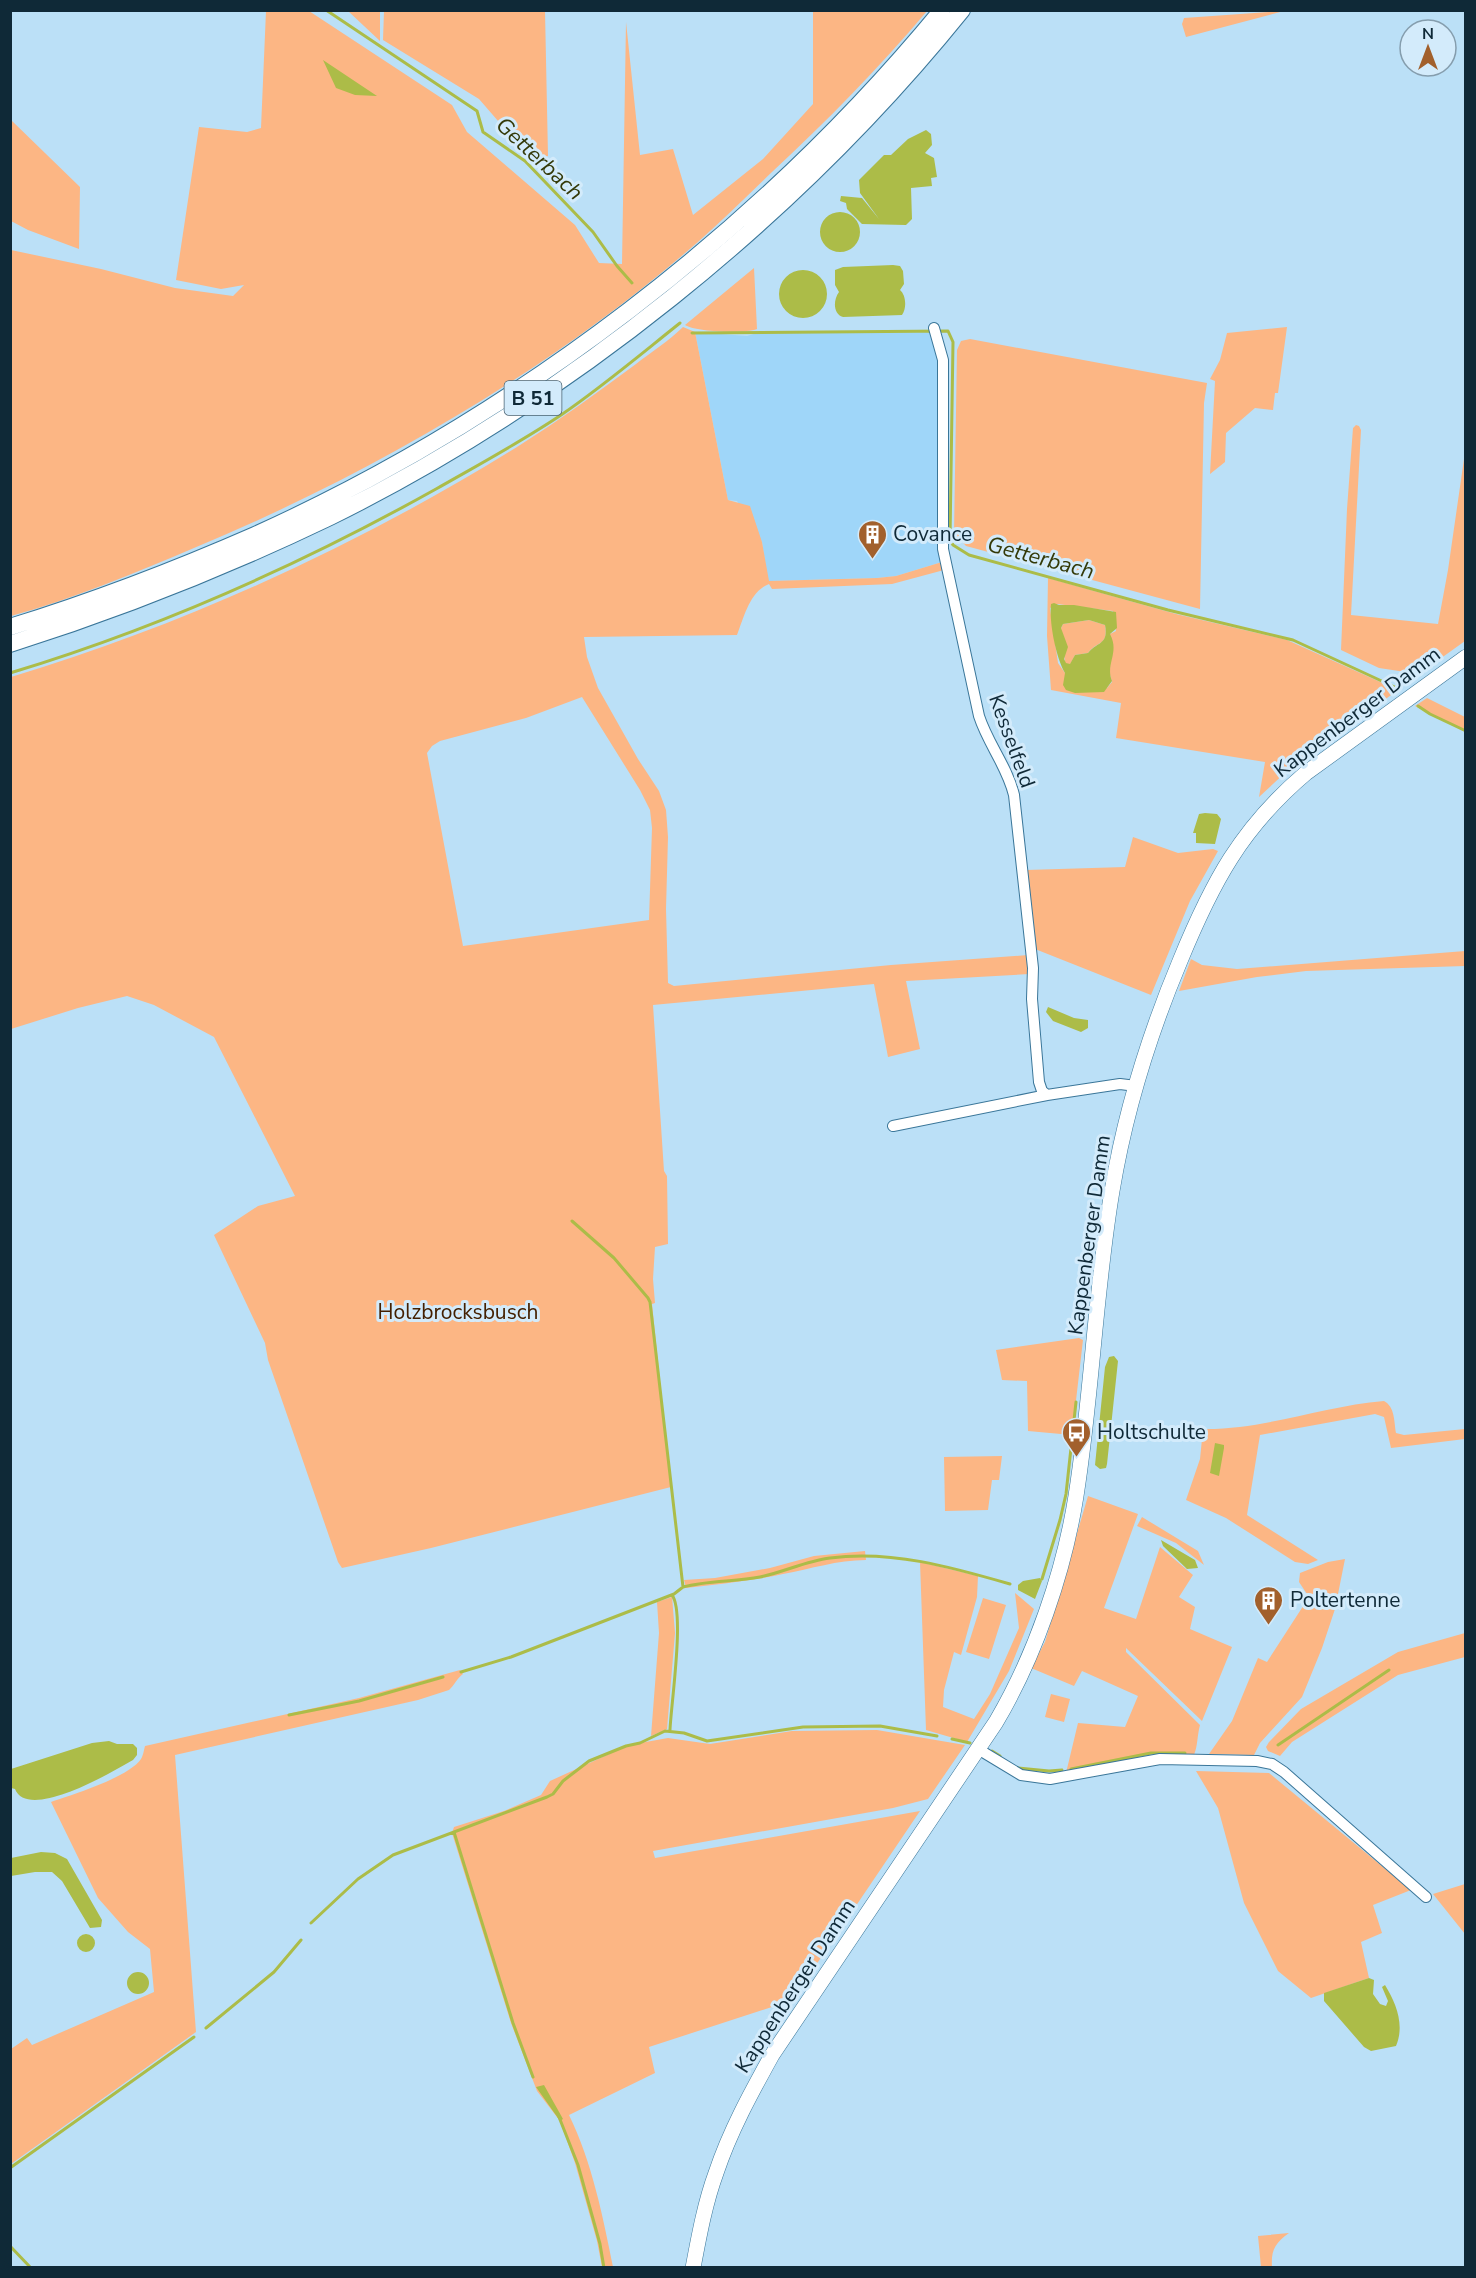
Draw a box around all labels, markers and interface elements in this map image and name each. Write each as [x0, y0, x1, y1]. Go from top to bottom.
north arrow [1398, 18, 1458, 78]
text: N [1422, 23, 1434, 45]
water label: Getterbach [489, 110, 590, 207]
road number: B 51 [504, 381, 562, 415]
building icon: Covance [856, 518, 888, 560]
place label: Covance [893, 520, 972, 548]
water label: Getterbach [984, 529, 1097, 587]
street label: Kappenberger Damm [1268, 640, 1446, 784]
street label: Kesselfeld [982, 690, 1042, 792]
street label: Kappenberger Damm [1061, 1133, 1117, 1337]
park label: Holzbrocksbusch [378, 1298, 538, 1326]
bus stop icon: Holtschulte [1060, 1416, 1092, 1458]
place label: Holtschulte [1097, 1418, 1206, 1446]
building icon: Poltertenne [1253, 1584, 1285, 1626]
place label: Poltertenne [1290, 1586, 1400, 1614]
street label: Kappenberger Damm [728, 1894, 862, 2078]

